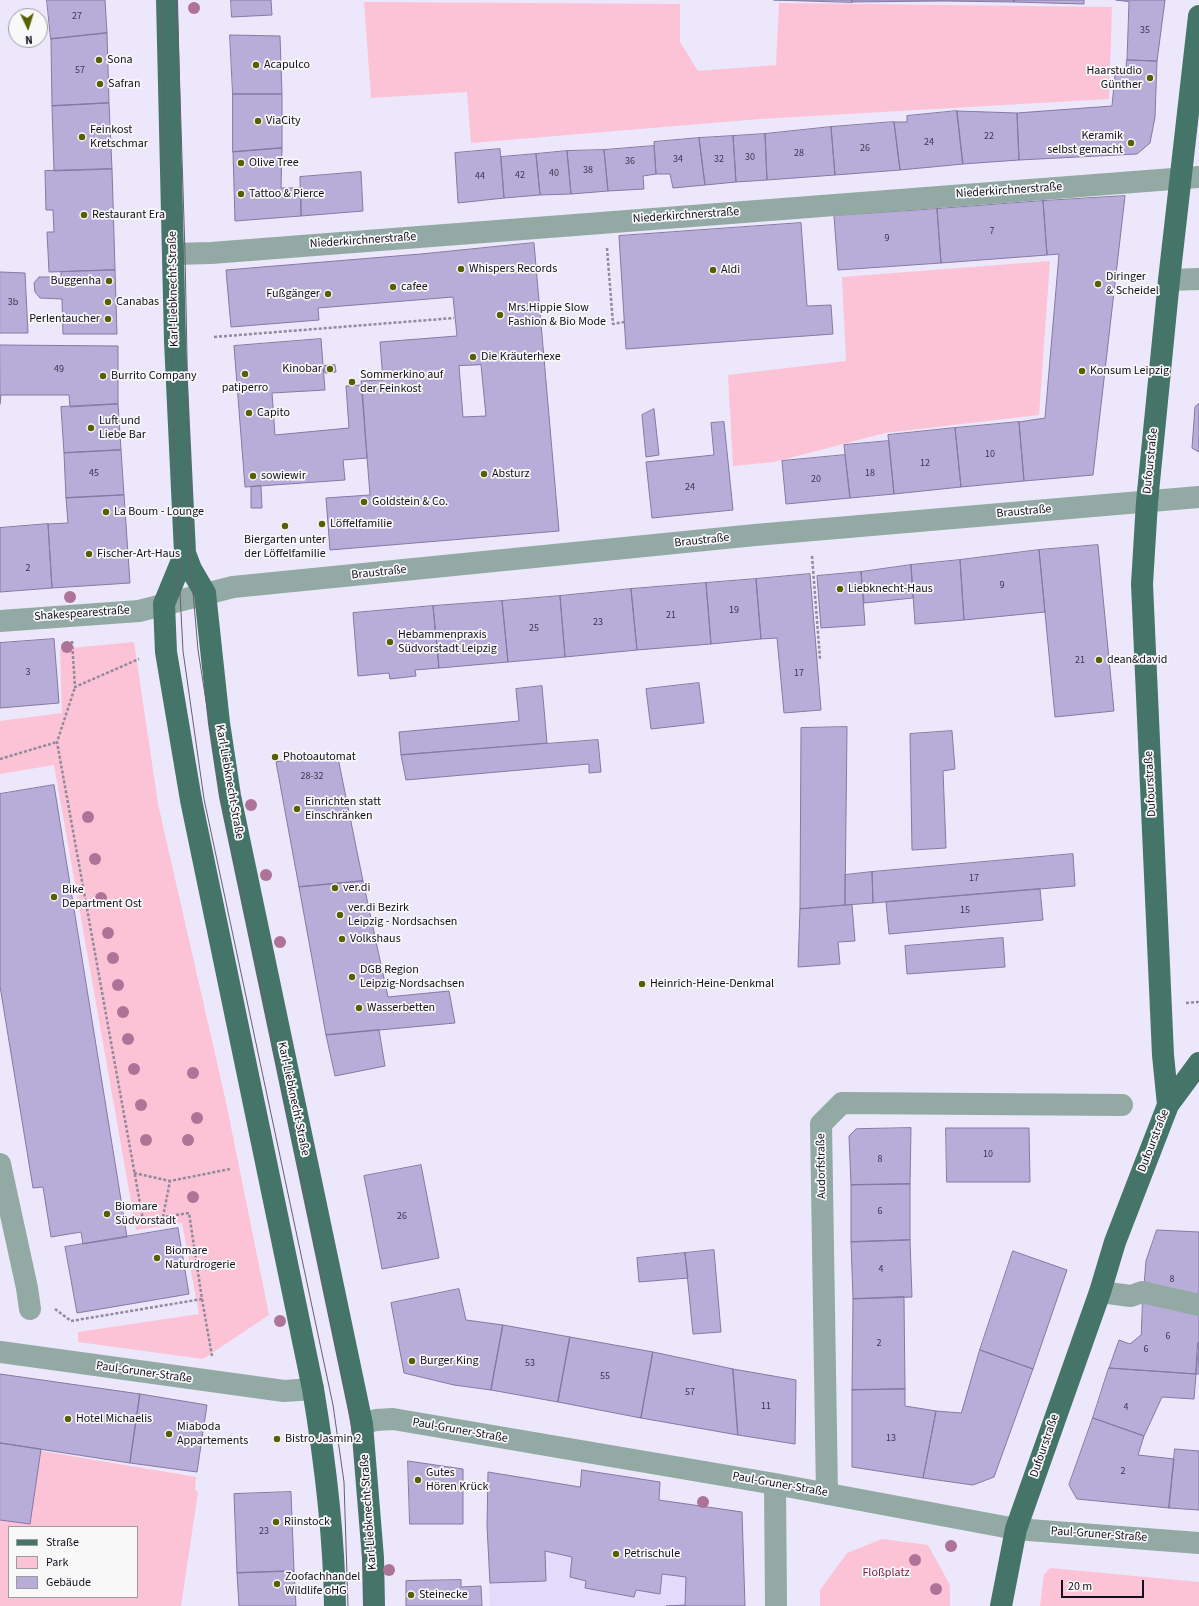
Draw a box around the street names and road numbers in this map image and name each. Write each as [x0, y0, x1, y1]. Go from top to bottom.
street label: Niederkirchnerstraße [955, 180, 1063, 202]
street label: Niederkirchnerstraße [632, 205, 740, 227]
street label: Niederkirchnerstraße [309, 230, 417, 252]
street label: Karl-Liebknecht-Straße [166, 231, 182, 347]
street label: Dufourstraße [1140, 427, 1162, 495]
street label: Braustraße [996, 502, 1052, 522]
street label: Braustraße [674, 531, 730, 551]
street label: Braustraße [351, 563, 407, 583]
street label: Shakespearestraße [34, 603, 130, 625]
street label: Karl-Liebknecht-Straße [212, 724, 246, 840]
street label: Dufourstraße [1142, 751, 1160, 817]
street label: Karl-Liebknecht-Straße [274, 1041, 312, 1157]
street label: Dufourstraße [1135, 1108, 1173, 1174]
street label: Audorfstraße [814, 1133, 830, 1199]
street label: Paul-Gruner-Straße [95, 1359, 193, 1387]
street label: Dufourstraße [1027, 1412, 1063, 1480]
street label: Paul-Gruner-Straße [411, 1416, 509, 1446]
street label: Karl-Liebknecht-Straße [358, 1454, 380, 1570]
street label: Paul-Gruner-Straße [731, 1470, 829, 1500]
street label: Paul-Gruner-Straße [1050, 1524, 1148, 1546]

